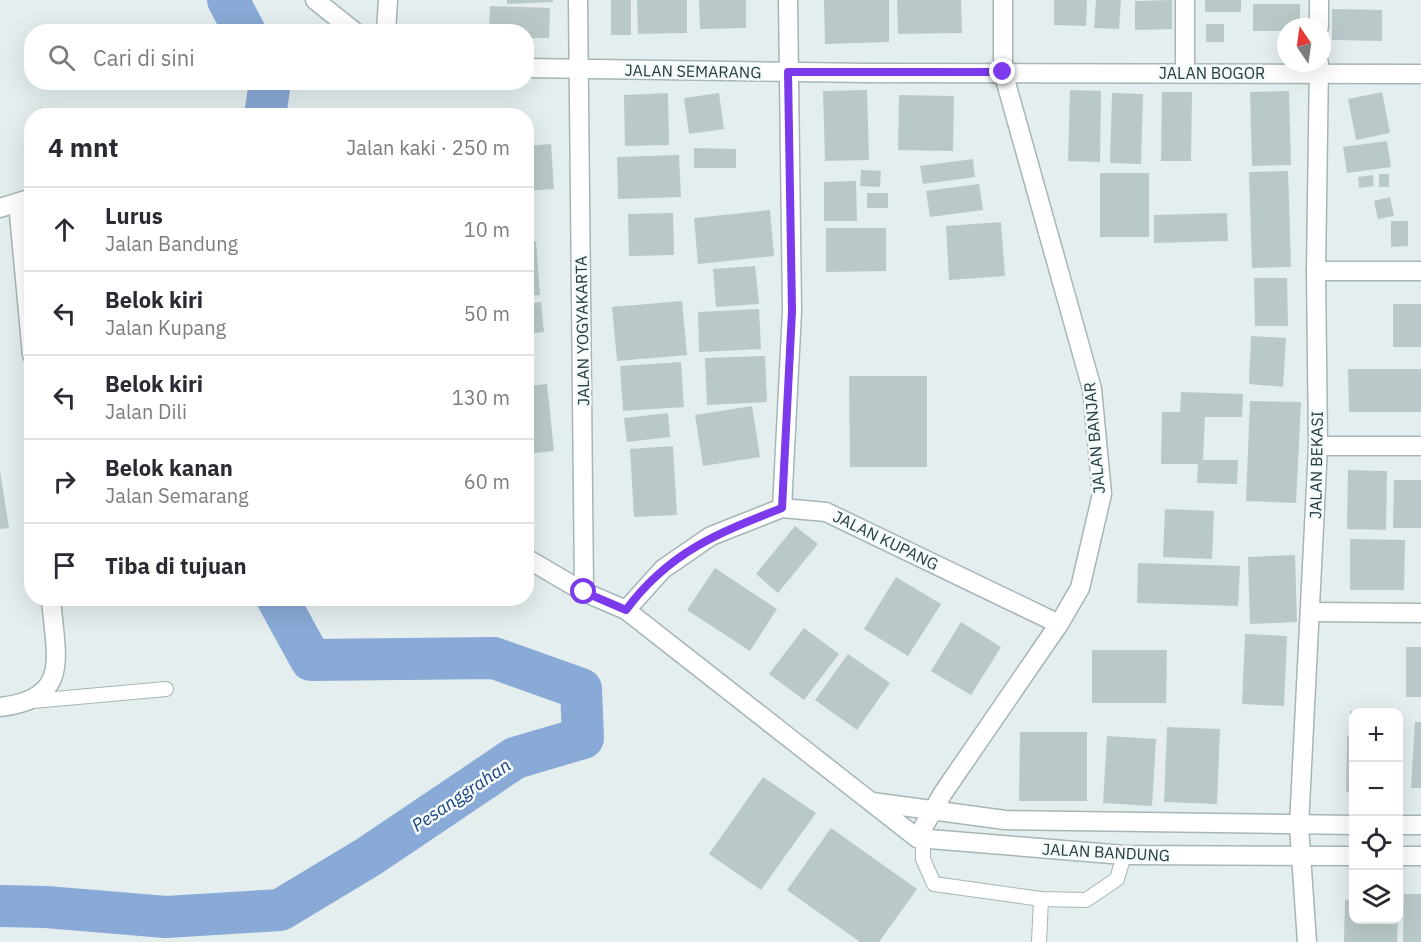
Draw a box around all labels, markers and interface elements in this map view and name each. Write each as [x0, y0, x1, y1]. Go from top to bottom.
north arrow [1277, 18, 1331, 72]
search box [24, 24, 534, 90]
icon: search [45, 41, 78, 74]
text: Cari di sini [93, 43, 195, 72]
route end [989, 58, 1015, 84]
street label: JALAN SEMARANG [624, 60, 762, 82]
street label: JALAN BOGOR [1159, 63, 1265, 83]
text: 4 mnt [48, 130, 118, 164]
text: Jalan kaki · 250 m [346, 134, 510, 161]
text: Lurus [105, 201, 163, 230]
icon: ahead [48, 213, 81, 246]
text: 10 m [464, 216, 510, 243]
text: Jalan Bandung [105, 230, 238, 257]
street label: JALAN YOGYAKARTA [571, 256, 593, 406]
text: Belok kiri [105, 285, 203, 314]
icon: left [48, 297, 81, 330]
text: 50 m [464, 300, 510, 327]
text: Jalan Kupang [105, 314, 226, 341]
text: Belok kiri [105, 369, 203, 398]
icon: left [48, 381, 81, 414]
street label: JALAN BANJAR [1079, 381, 1109, 495]
text: 130 m [452, 384, 510, 411]
text: Jalan Dili [105, 398, 187, 425]
street label: JALAN BEKASI [1305, 411, 1327, 519]
text: Belok kanan [105, 453, 233, 482]
icon: right [48, 465, 81, 498]
text: 60 m [464, 468, 510, 495]
text: Jalan Semarang [105, 482, 249, 509]
street label: JALAN KUPANG [830, 506, 942, 574]
icon: arrive [48, 549, 81, 582]
text: Tiba di tujuan [105, 551, 247, 580]
route start [570, 578, 596, 604]
map controls [1349, 708, 1403, 924]
button: + [1349, 708, 1403, 762]
water label: Pesanggrahan [407, 753, 515, 837]
button: − [1349, 762, 1403, 816]
button: locate [1349, 816, 1403, 870]
street label: JALAN BANDUNG [1042, 839, 1170, 865]
button: layers [1349, 870, 1403, 924]

